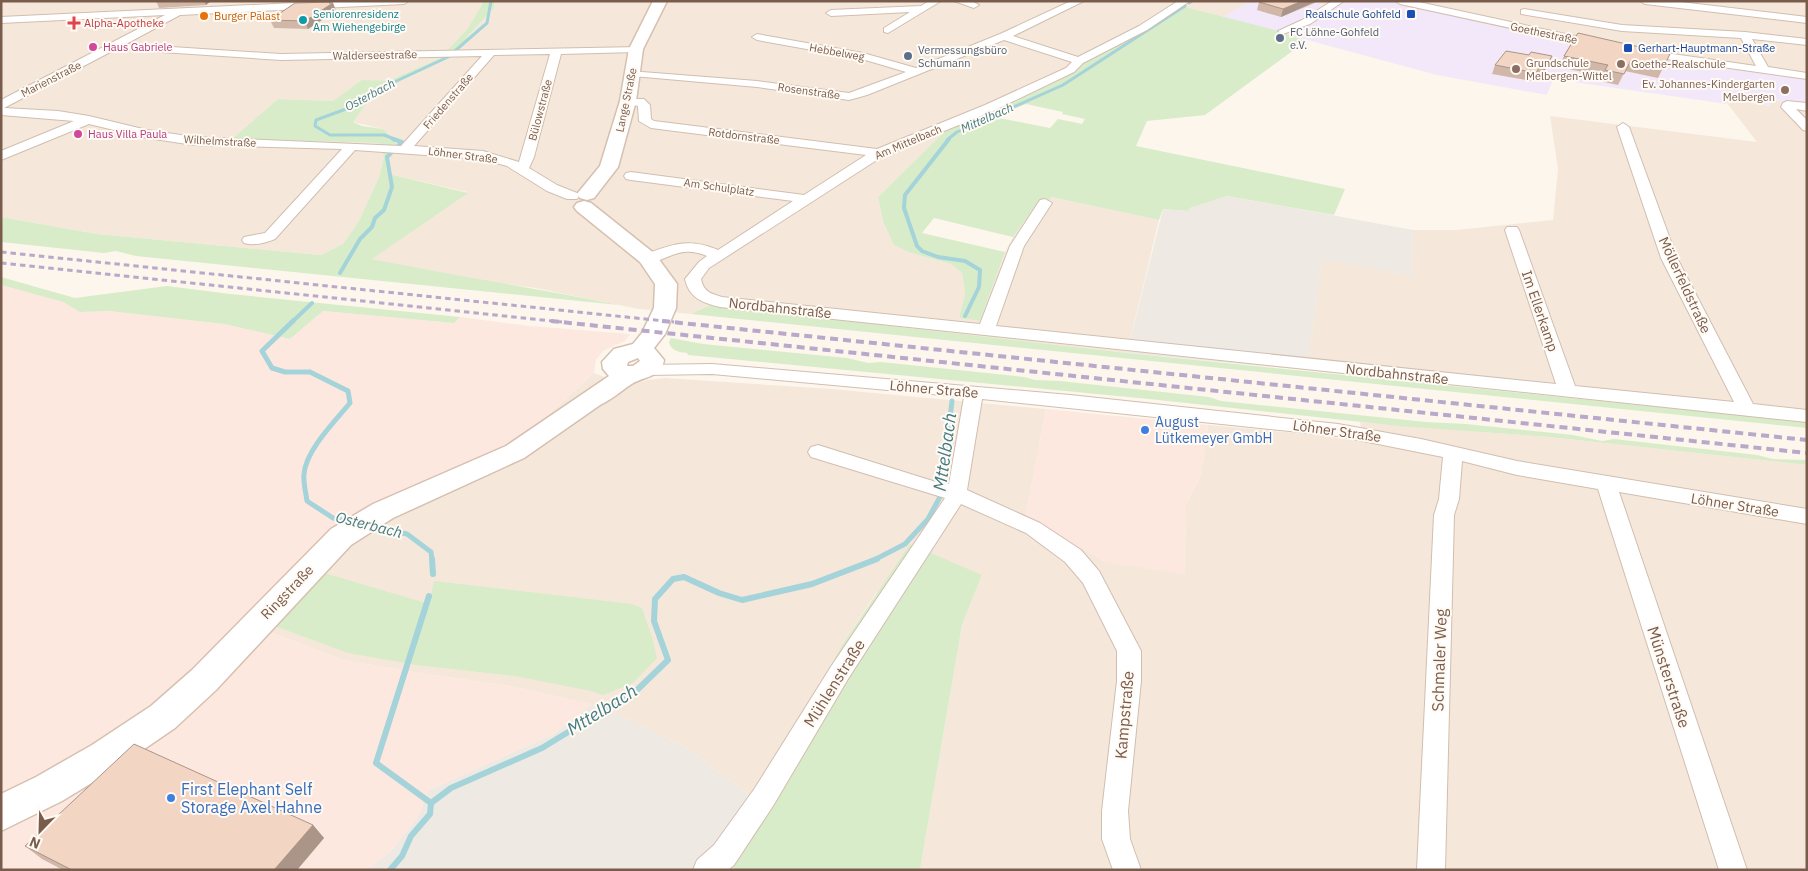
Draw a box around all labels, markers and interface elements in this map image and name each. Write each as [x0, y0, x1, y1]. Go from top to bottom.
place label: Seniorenresidenz Am Wiehengebirge [313, 7, 406, 34]
place label: Realschule Gohfeld [1305, 7, 1401, 21]
marker: Realschule Gohfeld [1405, 8, 1417, 20]
place label: Burger Palast [214, 9, 280, 23]
marker: Burger Palast [198, 10, 210, 22]
marker: Seniorenresidenz Am Wiehengebirge [297, 14, 309, 26]
place label: Alpha-Apotheke [84, 16, 164, 30]
marker: Alpha-Apotheke [68, 17, 80, 29]
street label: Goethestraße [1509, 19, 1579, 47]
place label: FC Löhne-Gohfeld e.V. [1290, 25, 1379, 52]
marker: FC Löhne-Gohfeld e.V. [1274, 32, 1286, 44]
place label: Haus Gabriele [103, 40, 173, 54]
street label: Hebbelweg [808, 40, 866, 64]
marker: Haus Gabriele [87, 41, 99, 53]
place label: Gerhart-Hauptmann-Straße [1638, 41, 1775, 55]
marker: Gerhart-Hauptmann-Straße [1622, 42, 1634, 54]
place label: Vermessungsbüro Schumann [918, 43, 1007, 70]
street label: Walderseestraße [333, 47, 417, 63]
marker: Vermessungsbüro Schumann [902, 50, 914, 62]
place label: Grundschule Melbergen-Wittel [1526, 56, 1612, 83]
place label: Goethe-Realschule [1631, 57, 1726, 71]
street label: Marienstraße [18, 58, 84, 100]
marker: Goethe-Realschule [1615, 58, 1627, 70]
marker: Grundschule Melbergen-Wittel [1510, 63, 1522, 75]
street label: Lange Straße [612, 67, 640, 133]
street label: Friedenstraße [420, 70, 476, 132]
water label: Osterbach [342, 75, 397, 114]
place label: Ev. Johannes-Kindergarten Melbergen [1642, 77, 1775, 104]
street label: Bülowstraße [525, 78, 555, 142]
street label: Rosenstraße [777, 80, 841, 102]
marker: Ev. Johannes-Kindergarten Melbergen [1779, 84, 1791, 96]
water label: Mittelbach [958, 99, 1016, 136]
street label: Am Mittelbach [872, 122, 944, 162]
street label: Rotdornstraße [708, 125, 780, 147]
place label: Haus Villa Paula [88, 127, 167, 141]
marker: Haus Villa Paula [72, 128, 84, 140]
street label: Wilhelmstraße [183, 132, 257, 150]
street label: Löhner Straße [427, 144, 499, 166]
street label: Am Schulplatz [683, 175, 755, 199]
street label: Möllerfeldstraße [1655, 234, 1715, 336]
street label: Im Ellerkamp [1518, 268, 1562, 354]
street label: Nordbahnstraße [728, 294, 833, 322]
street label: Nordbahnstraße [1345, 360, 1450, 388]
street label: Löhner Straße [889, 376, 979, 402]
water label: Mttelbach [928, 411, 961, 493]
place label: August Lütkemeyer GmbH [1155, 413, 1272, 447]
street label: Löhner Straße [1292, 416, 1383, 446]
marker: August Lütkemeyer GmbH [1139, 424, 1151, 436]
street label: Löhner Straße [1690, 489, 1781, 521]
water label: Osterbach [334, 507, 404, 542]
street label: Ringstraße [257, 561, 318, 623]
street label: Schmaler Weg [1427, 608, 1451, 712]
street label: Münsterstraße [1643, 624, 1695, 731]
street label: Mühlenstraße [799, 635, 869, 731]
street label: Kampstraße [1110, 670, 1138, 760]
water label: Mttelbach [562, 679, 641, 740]
place label: First Elephant Self Storage Axel Hahne [181, 779, 322, 817]
marker: First Elephant Self Storage Axel Hahne [165, 792, 177, 804]
north arrow [15, 806, 65, 856]
text: N [27, 833, 43, 853]

